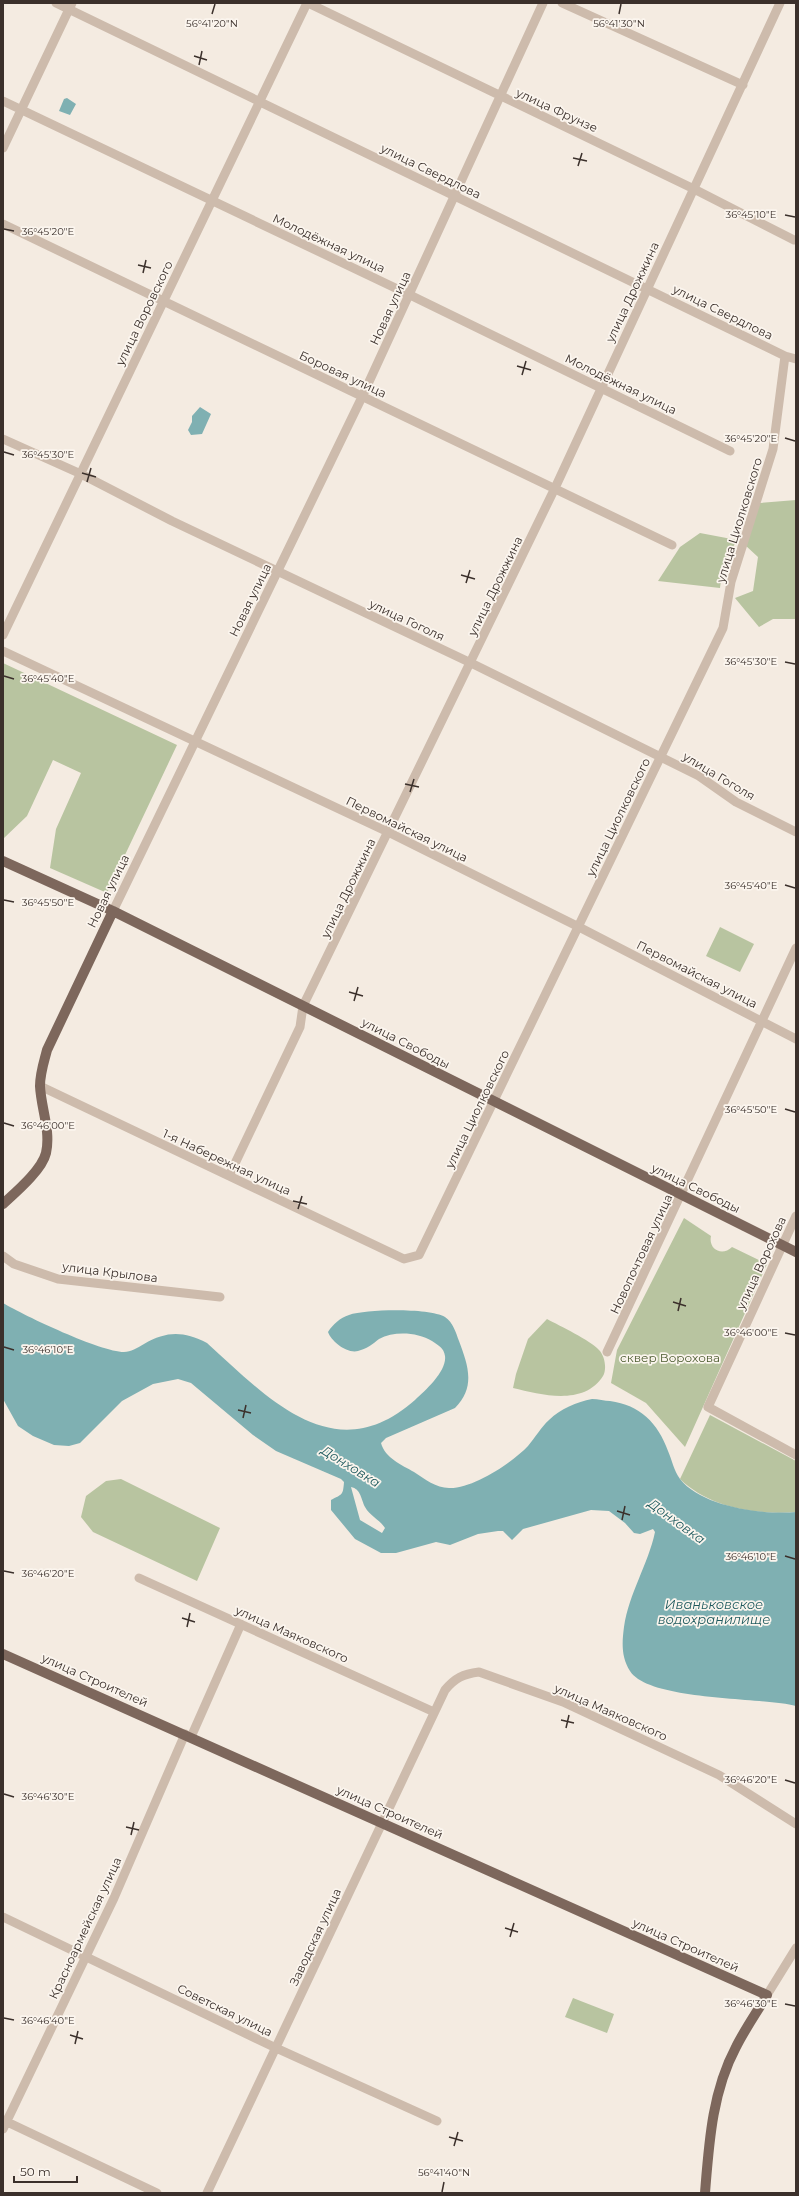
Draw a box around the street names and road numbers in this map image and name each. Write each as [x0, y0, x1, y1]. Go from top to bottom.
street label: улица Фрунзе [513, 84, 600, 135]
street label: улица Свердлова [378, 140, 483, 202]
street label: Молодёжная улица [270, 210, 388, 276]
street label: улица Дрожжина [602, 239, 662, 345]
street label: улица Воровского [112, 258, 176, 369]
street label: Новая улица [366, 269, 414, 347]
street label: улица Свердлова [670, 281, 775, 343]
street label: Боровая улица [297, 347, 389, 401]
street label: Молодёжная улица [563, 350, 679, 418]
street label: улица Циолковского [713, 455, 765, 585]
street label: улица Дрожжина [464, 534, 526, 639]
street label: Новая улица [226, 561, 274, 639]
street label: улица Гоголя [366, 596, 447, 644]
street label: улица Гоголя [679, 748, 758, 803]
street label: улица Циолковского [582, 755, 653, 880]
street label: Первомайская улица [344, 793, 470, 865]
street label: улица Дрожжина [317, 836, 379, 941]
street label: Новая улица [84, 852, 132, 930]
street label: Первомайская улица [634, 937, 760, 1011]
street label: улица Свободы [359, 1014, 453, 1072]
street label: улица Циолковского [441, 1047, 512, 1172]
street label: 1-я Набережная улица [161, 1126, 293, 1198]
street label: улица Свободы [648, 1160, 743, 1216]
street label: Новопочтовая улица [607, 1192, 675, 1316]
street label: улица Ворохова [732, 1214, 789, 1313]
street label: улица Крылова [60, 1259, 159, 1285]
street label: улица Маяковского [232, 1602, 351, 1666]
street label: улица Строителей [39, 1649, 150, 1710]
street label: улица Маяковского [551, 1680, 670, 1744]
street label: улица Строителей [334, 1781, 445, 1842]
street label: Красноармейская улица [45, 1855, 125, 2001]
street label: Заводская улица [286, 1886, 344, 1988]
street label: улица Строителей [630, 1914, 741, 1975]
street label: Советская улица [175, 1980, 275, 2040]

